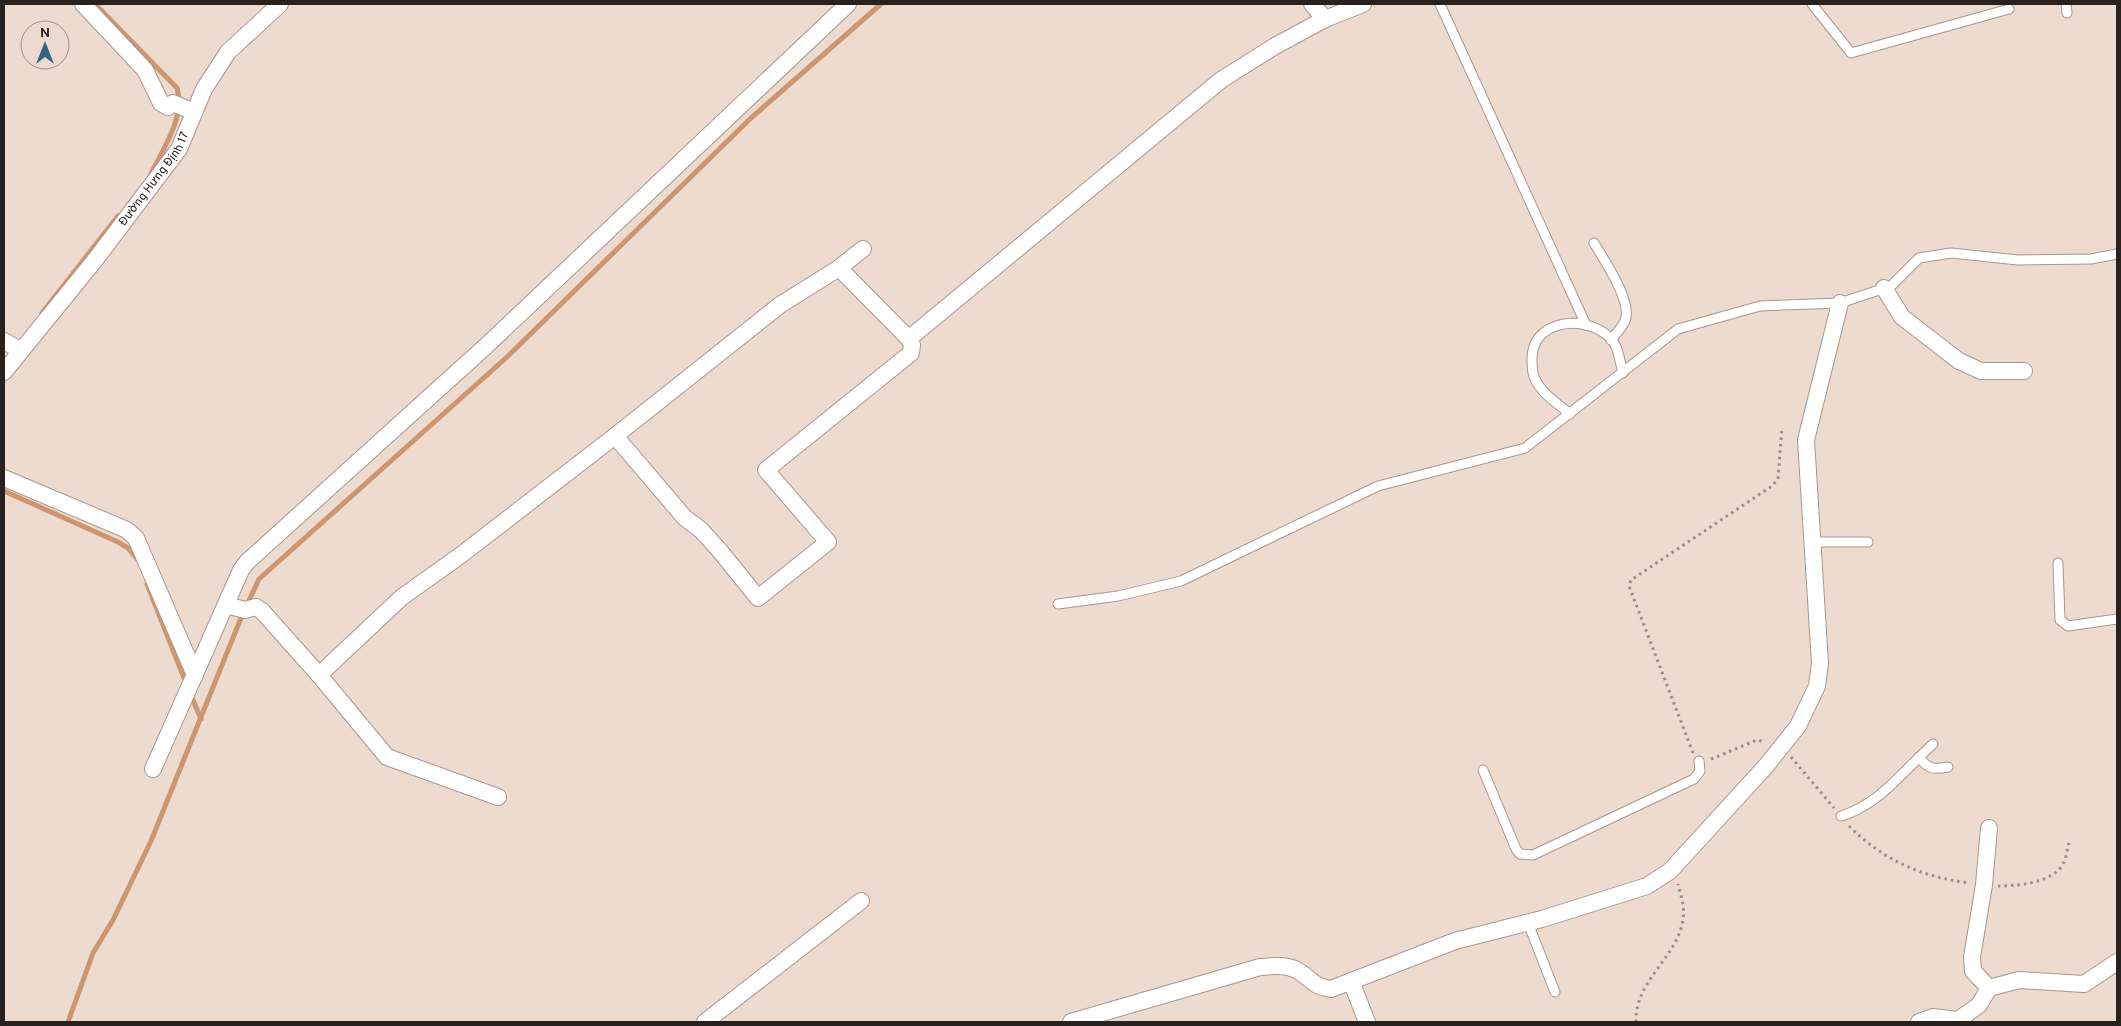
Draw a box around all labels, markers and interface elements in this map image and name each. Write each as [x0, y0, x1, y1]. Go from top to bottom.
north arrow [20, 20, 70, 70]
text: N [40, 25, 50, 42]
street label: Đường Hưng Định 17 [115, 130, 193, 229]

